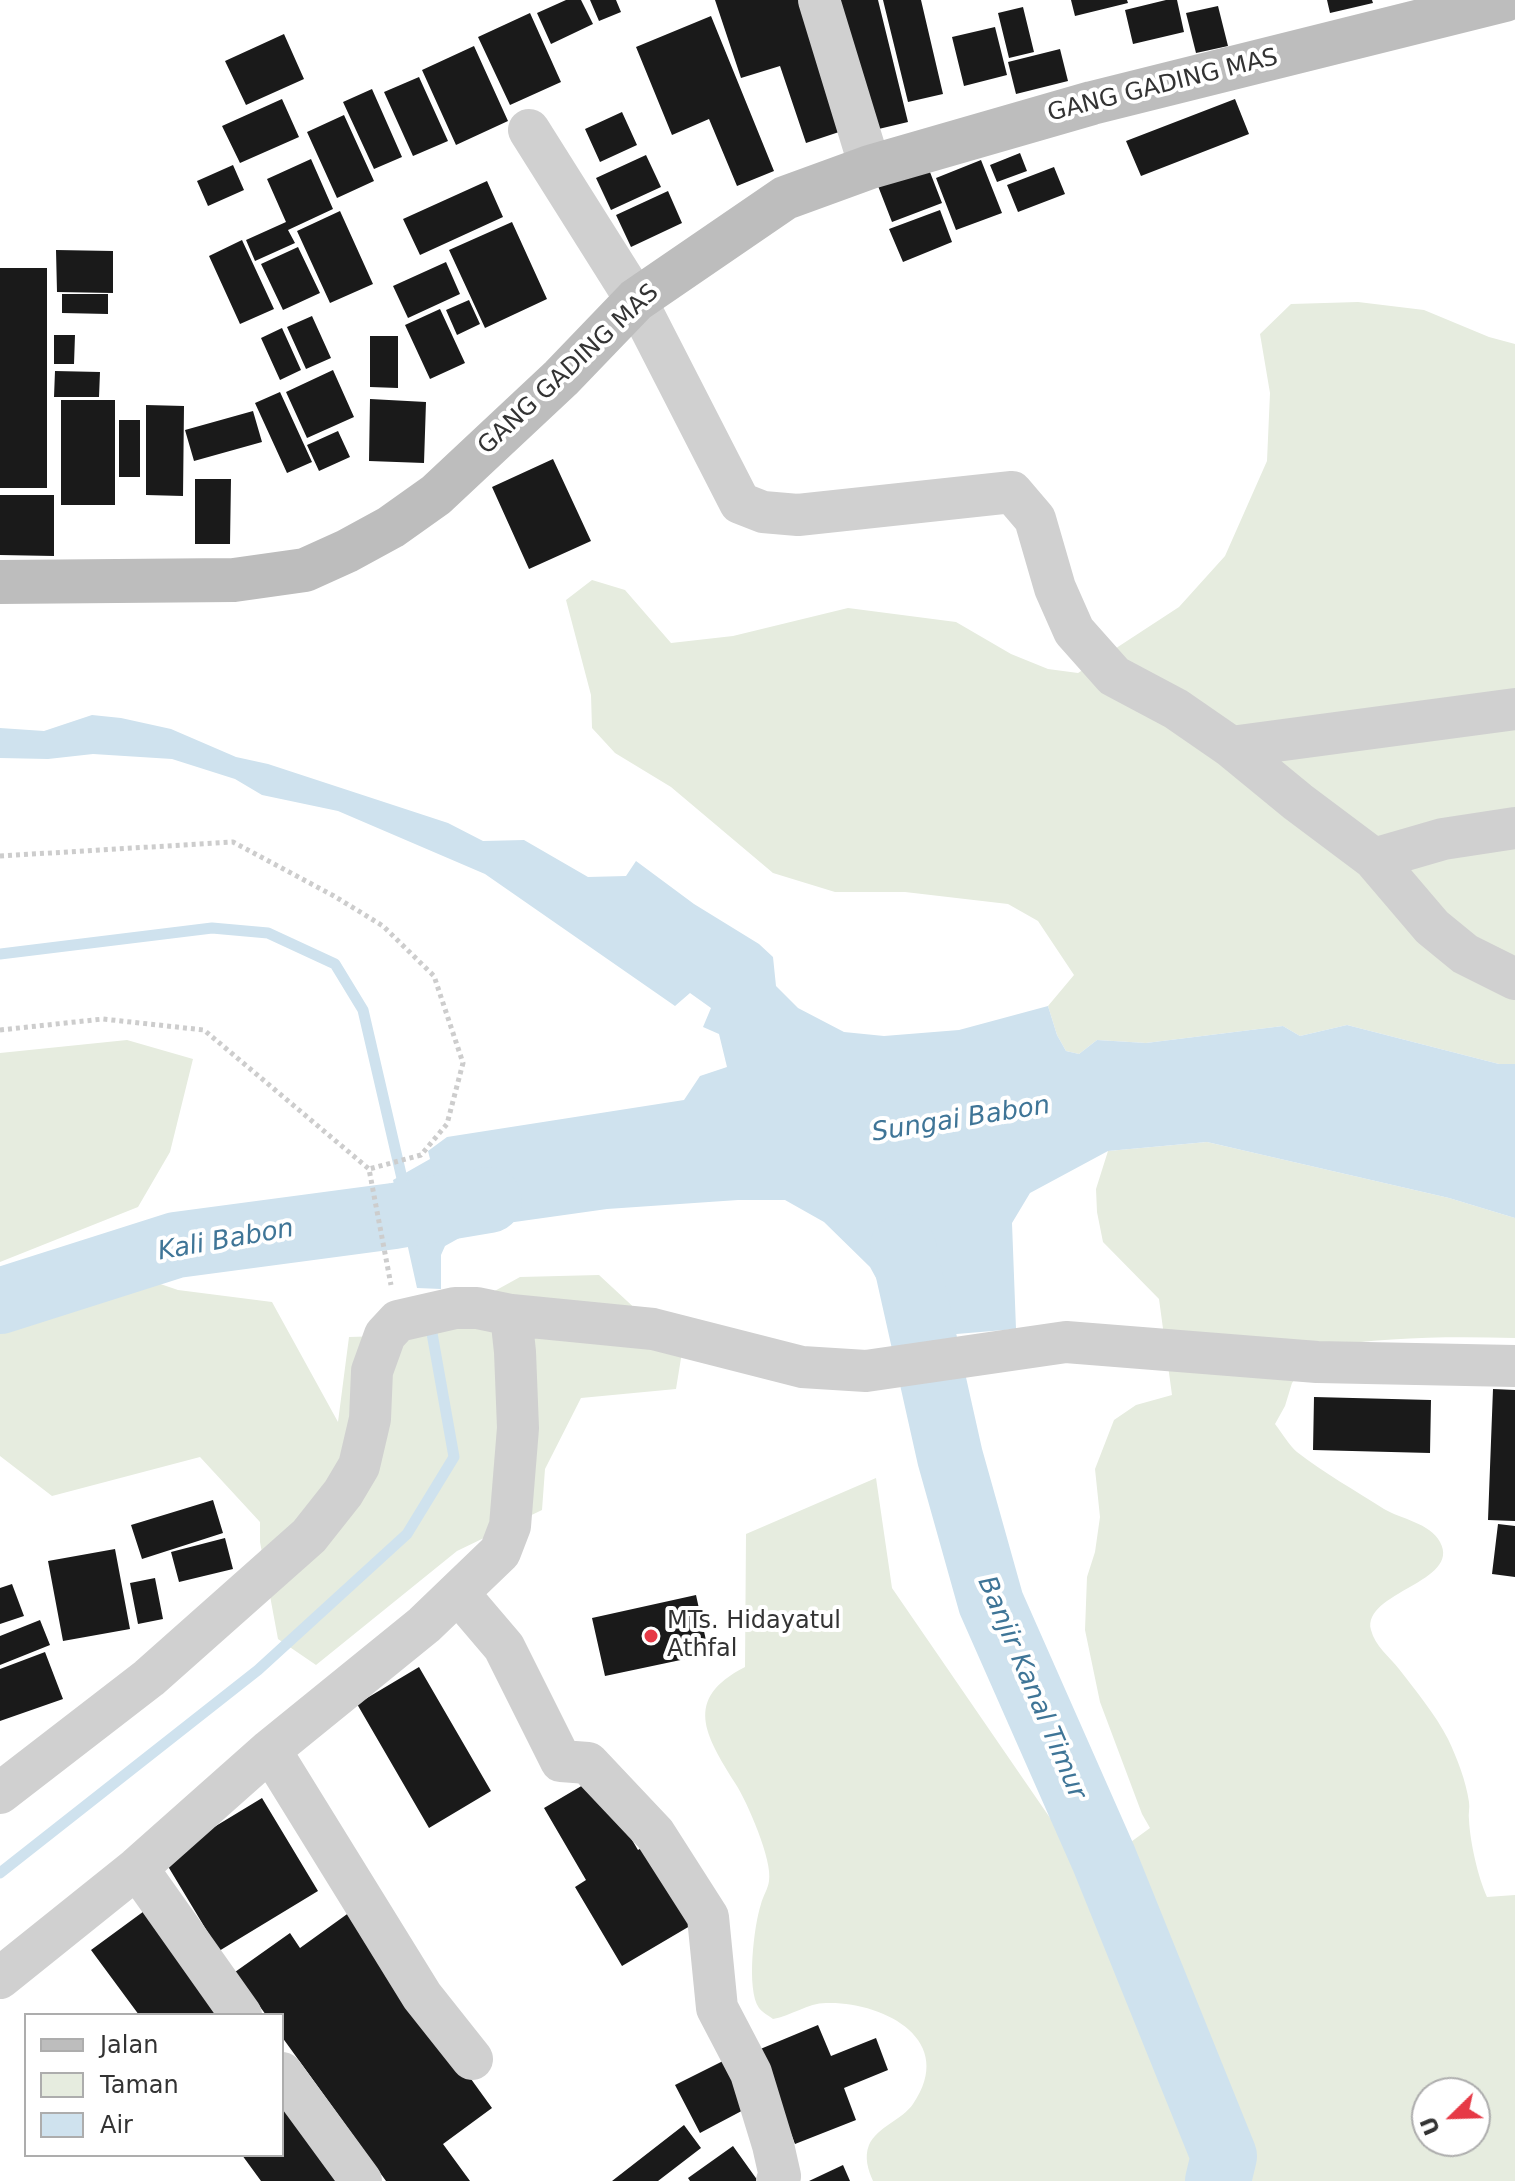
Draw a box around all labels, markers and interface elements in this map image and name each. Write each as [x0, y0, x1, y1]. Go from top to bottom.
street label: GANG GADING MAS [1045, 43, 1281, 129]
street label: GANG GADING MAS [473, 279, 665, 461]
water label: Sungai Babon [870, 1091, 1052, 1149]
water label: Kali Babon [156, 1214, 296, 1268]
water label: Banjir Kanal Timur [970, 1572, 1092, 1804]
place label: MTs. Hidayatul Athfal [667, 1608, 841, 1664]
marker: MTs. Hidayatul Athfal [642, 1627, 660, 1645]
legend [24, 2013, 284, 2157]
text: Jalan [100, 2031, 158, 2059]
text: Taman [100, 2071, 179, 2099]
north arrow [1411, 2077, 1491, 2157]
text: Air [100, 2111, 133, 2139]
text: U [1415, 2113, 1445, 2139]

